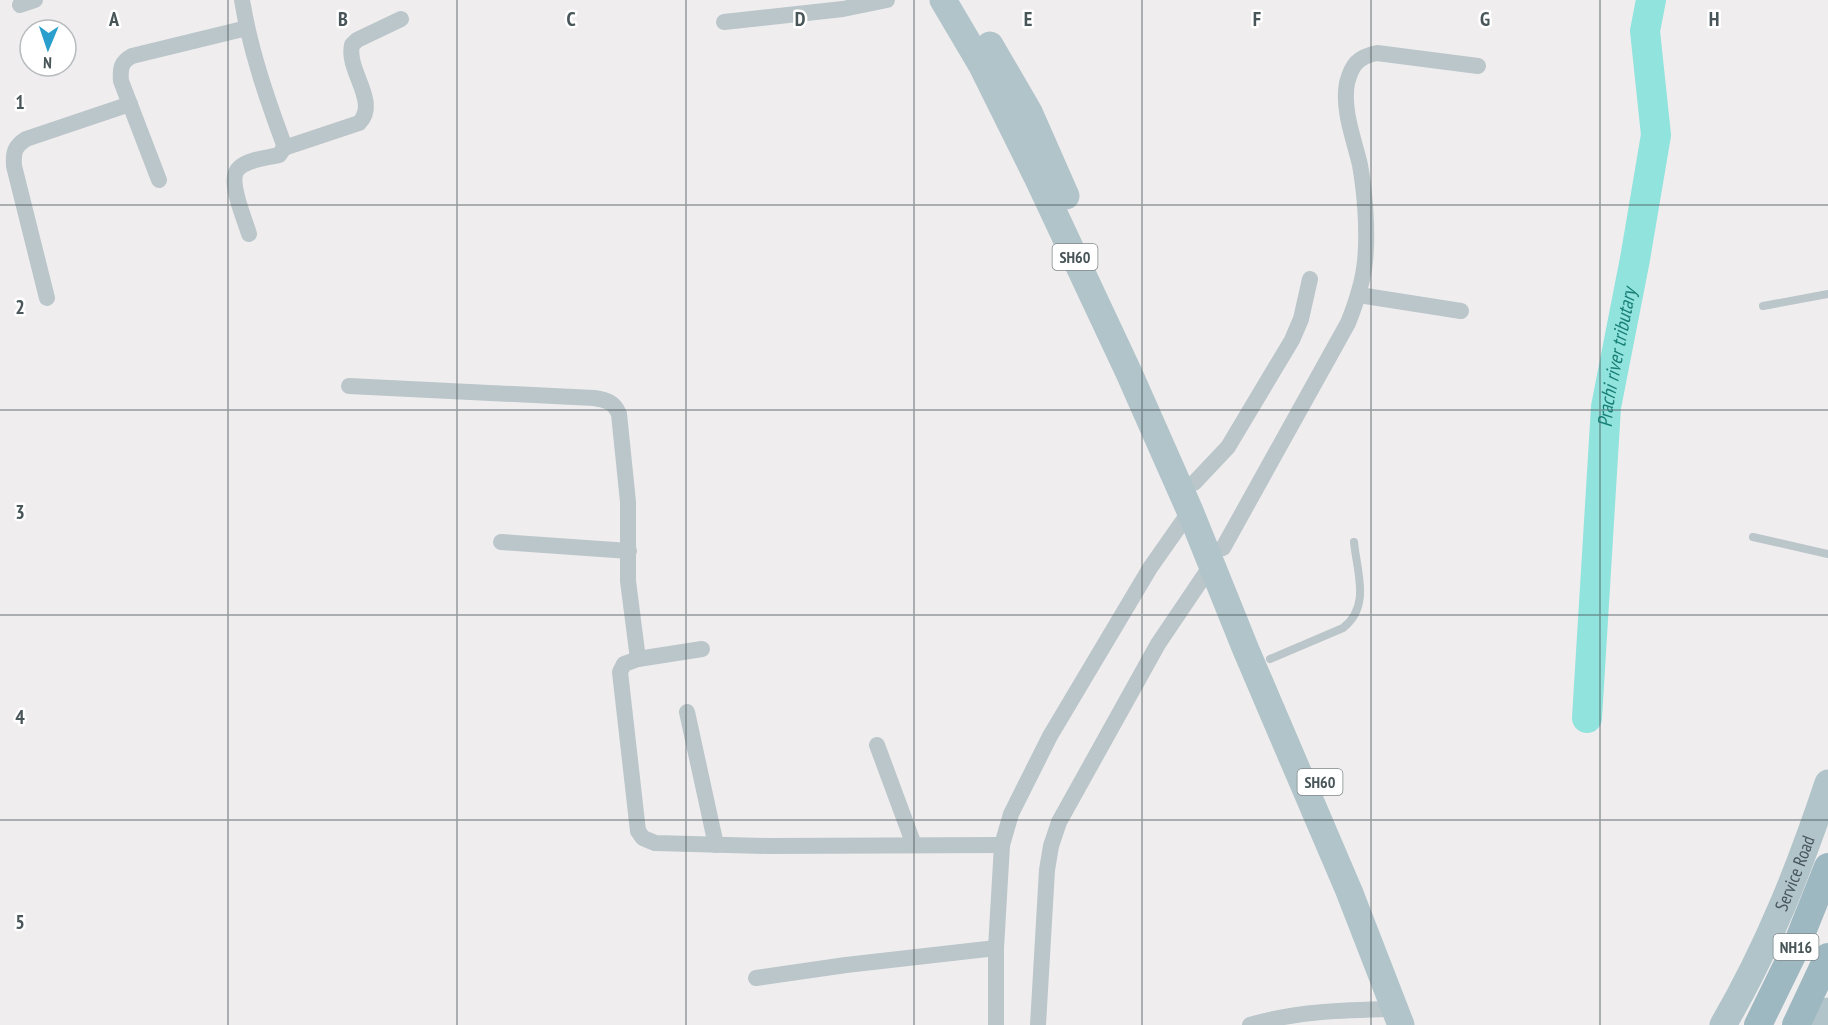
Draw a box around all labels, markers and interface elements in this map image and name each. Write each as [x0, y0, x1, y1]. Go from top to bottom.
text: A [108, 6, 120, 32]
text: B [338, 6, 348, 32]
text: C [566, 6, 576, 32]
text: D [795, 6, 806, 32]
text: E [1024, 6, 1032, 32]
text: F [1253, 6, 1261, 32]
text: G [1480, 6, 1490, 32]
text: H [1709, 6, 1719, 32]
north arrow [18, 18, 78, 78]
text: N [43, 53, 52, 73]
text: 1 [15, 89, 25, 115]
road number: SH60 [1052, 244, 1098, 270]
water label: Prachi river tributary [1592, 283, 1643, 428]
text: 2 [15, 294, 25, 320]
text: 3 [15, 499, 25, 525]
text: 4 [15, 704, 25, 730]
road number: SH60 [1298, 769, 1342, 795]
street label: Service Road [1769, 832, 1820, 914]
text: 5 [15, 909, 25, 935]
road number: NH16 [1774, 934, 1818, 960]

